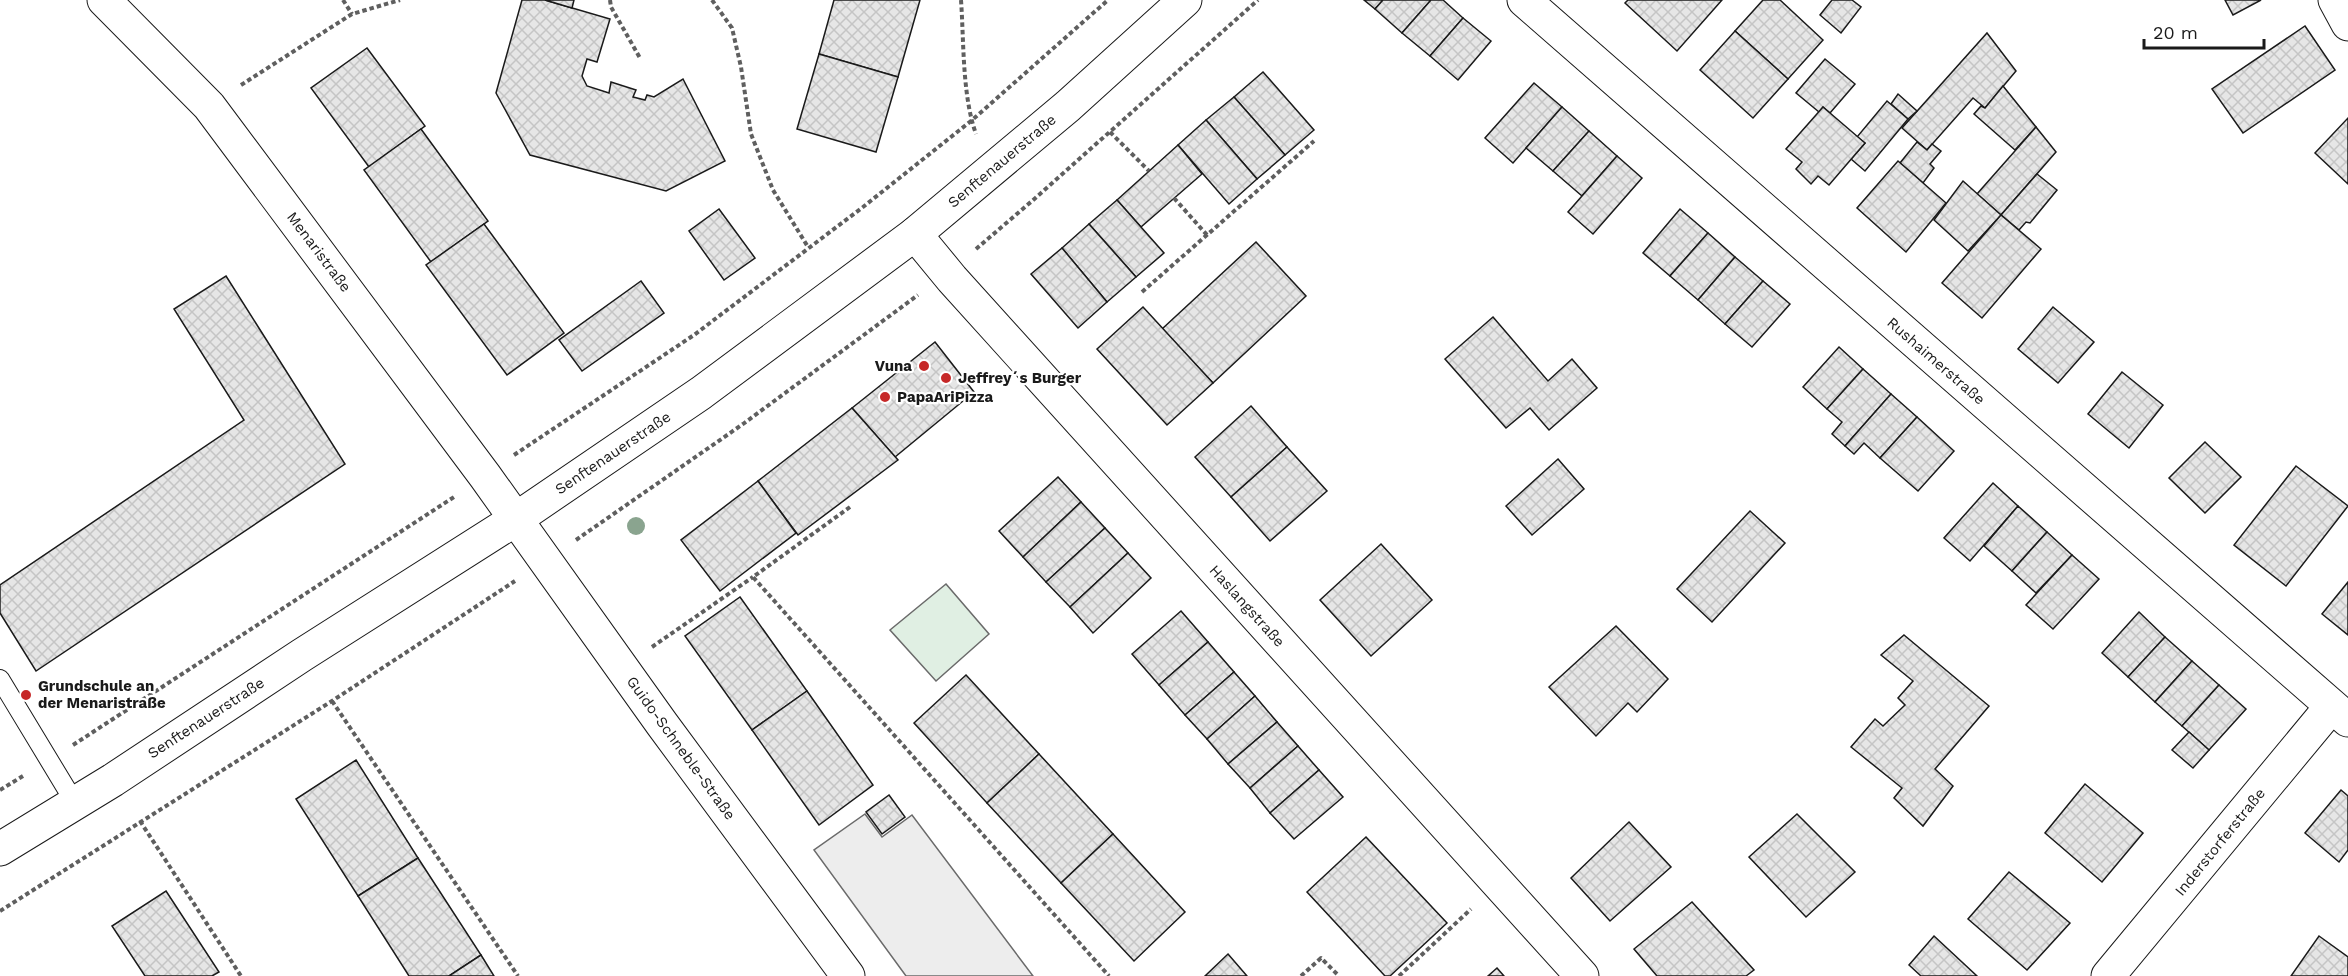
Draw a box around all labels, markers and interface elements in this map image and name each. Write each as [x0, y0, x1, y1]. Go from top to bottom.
scale bar [2144, 12, 2264, 50]
text: 20 m [2153, 22, 2198, 43]
street label: Senftenauerstraße [944, 111, 1060, 211]
street label: Menaristraße [283, 208, 355, 296]
street label: Rushaimerstraße [1883, 314, 1989, 408]
place label: Vuna [875, 357, 912, 375]
marker: Vuna [917, 359, 931, 373]
place label: Jeffrey´s Burger [958, 369, 1082, 387]
marker: Jeffrey´s Burger [939, 371, 953, 385]
place label: PapaAriPizza [897, 388, 994, 406]
marker: PapaAriPizza [878, 390, 892, 404]
street label: Senftenauerstraße [552, 408, 674, 498]
street label: Haslangstraße [1205, 561, 1289, 651]
street label: Guido-Schneble-Straße [623, 673, 739, 823]
street label: Senftenauerstraße [144, 674, 268, 762]
place label: Grundschule an der Menaristraße [38, 677, 166, 712]
marker: Grundschule an der Menaristraße [19, 688, 33, 702]
street label: Inderstorferstraße [2171, 784, 2269, 900]

